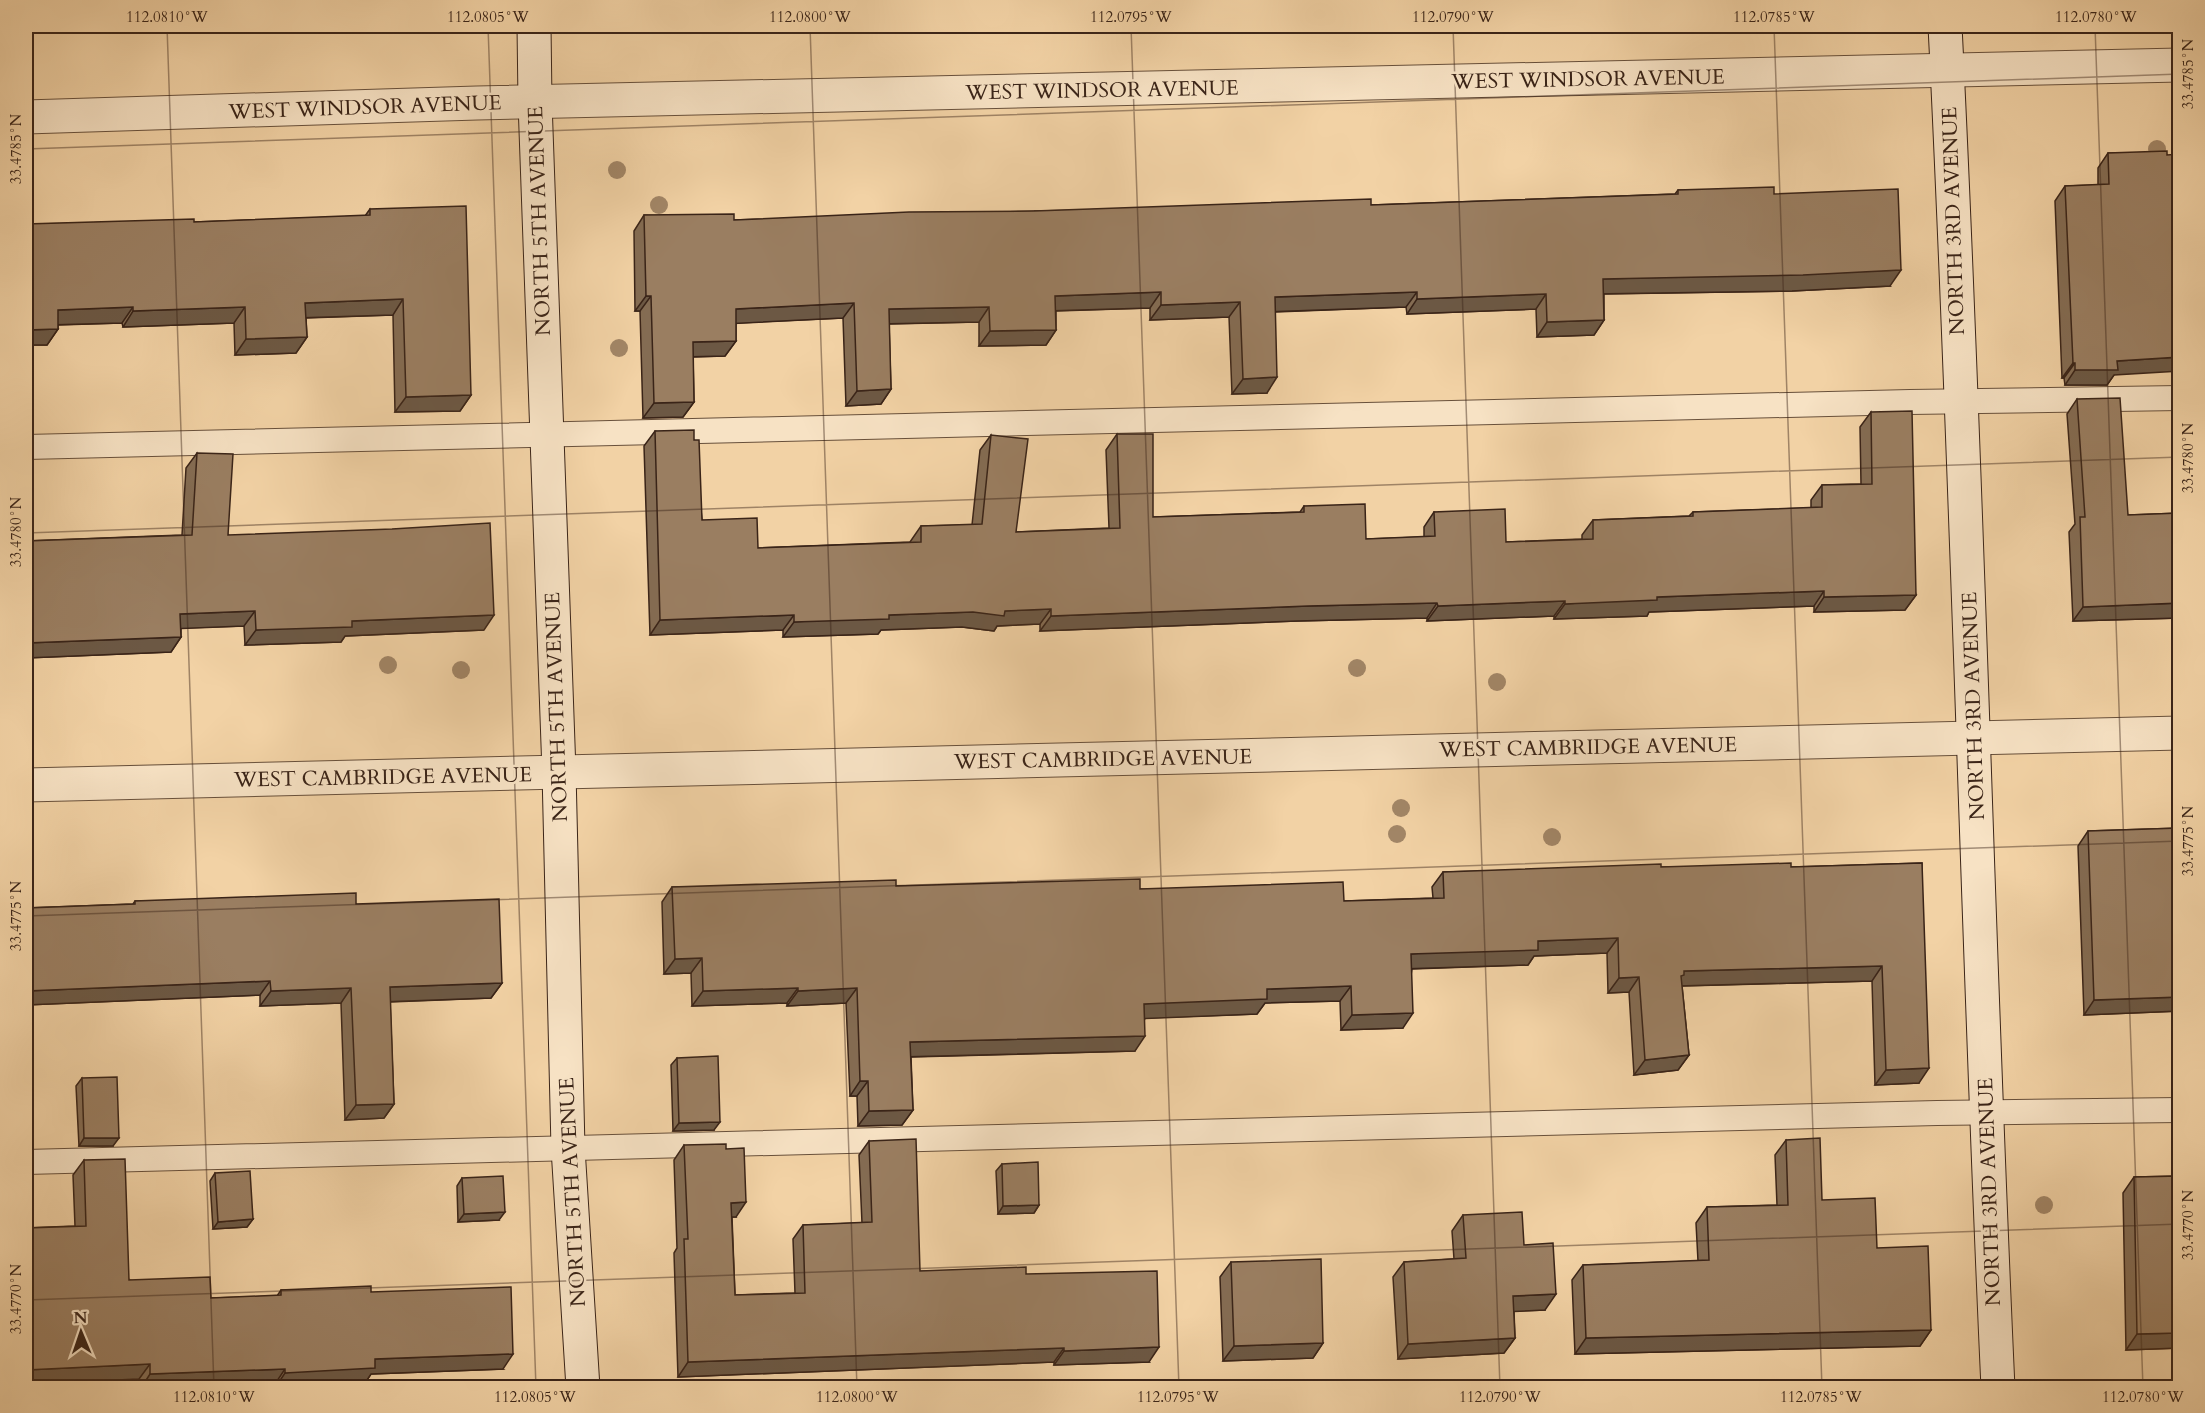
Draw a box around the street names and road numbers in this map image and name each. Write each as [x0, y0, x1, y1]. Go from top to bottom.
street label: WEST WINDSOR AVENUE [1450, 63, 1725, 96]
street label: WEST WINDSOR AVENUE [964, 74, 1239, 107]
street label: WEST WINDSOR AVENUE [227, 88, 502, 127]
street label: NORTH 5TH AVENUE [521, 106, 558, 336]
street label: NORTH 3RD AVENUE [1935, 106, 1972, 336]
street label: NORTH 3RD AVENUE [1955, 591, 1992, 821]
street label: NORTH 5TH AVENUE [538, 592, 575, 822]
street label: WEST CAMBRIDGE AVENUE [1438, 730, 1737, 765]
street label: WEST CAMBRIDGE AVENUE [953, 742, 1252, 777]
street label: WEST CAMBRIDGE AVENUE [233, 760, 532, 795]
street label: NORTH 5TH AVENUE [552, 1076, 593, 1308]
street label: NORTH 3RD AVENUE [1971, 1077, 2008, 1307]

